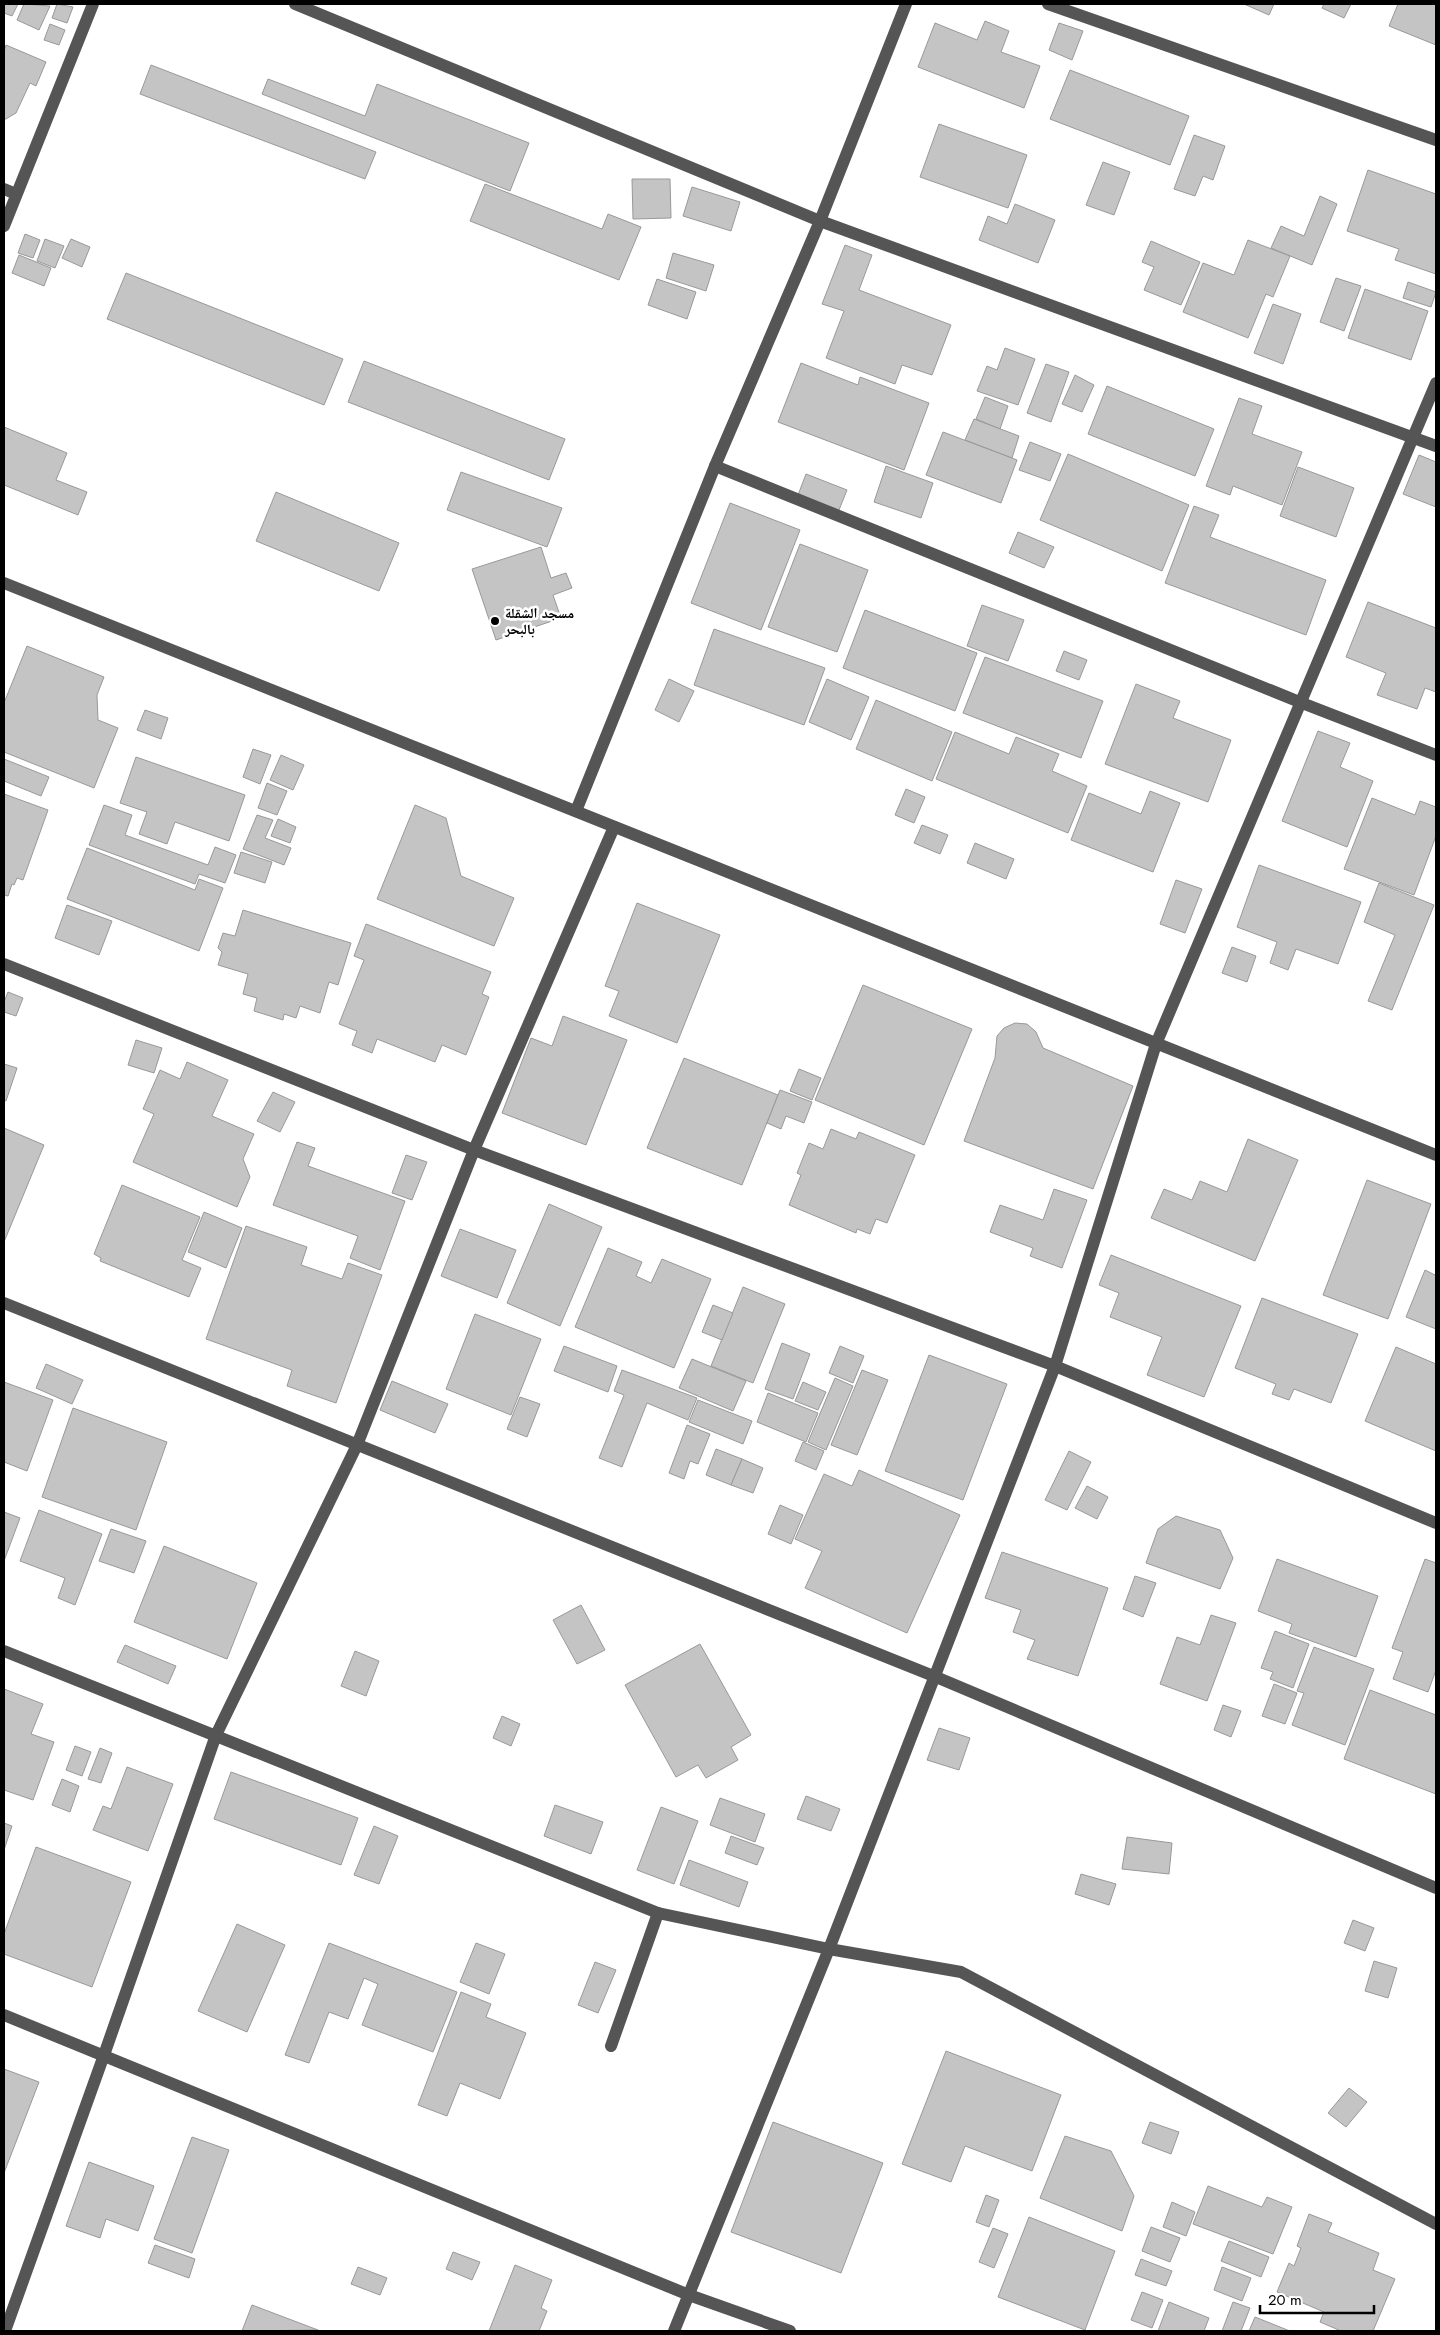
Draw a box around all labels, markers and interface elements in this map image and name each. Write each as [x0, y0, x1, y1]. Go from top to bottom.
place label: مسجد الشقلة بالبحر [504, 603, 574, 639]
marker: مسجد الشقلة بالبحر [489, 615, 501, 627]
scale bar [1260, 2282, 1374, 2314]
text: 20 m [1268, 2289, 1302, 2311]

